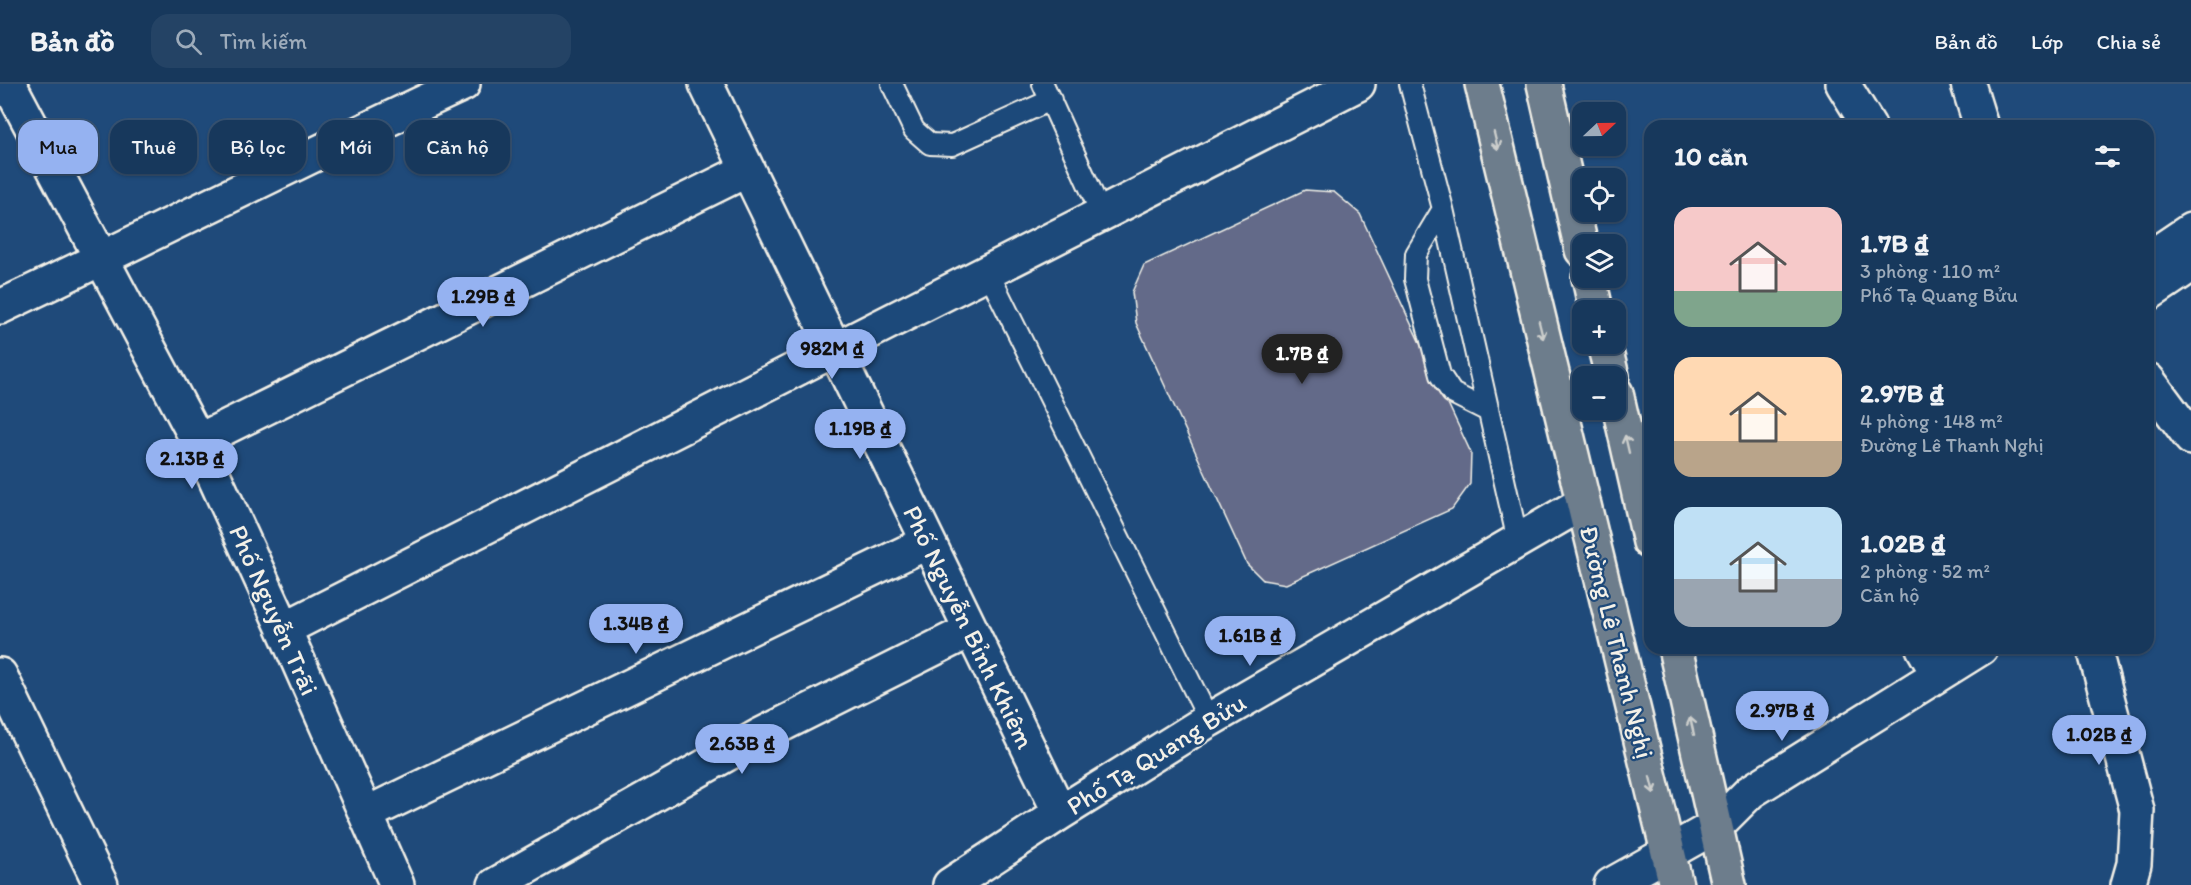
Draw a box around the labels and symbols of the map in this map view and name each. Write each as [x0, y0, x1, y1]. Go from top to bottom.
north arrow [1572, 102, 1626, 156]
one-way arrow [1490, 131, 1502, 150]
pin: 1.29B ₫ [428, 277, 538, 328]
one-way arrow [1536, 321, 1548, 340]
pin: 982M ₫ [783, 329, 881, 380]
pin: 1.7B ₫ [1253, 334, 1351, 385]
pin: 1.19B ₫ [805, 409, 915, 460]
one-way arrow [1621, 435, 1633, 454]
pin: 2.13B ₫ [137, 439, 247, 490]
street label: Phố Nguyễn Bỉnh Khiêm [896, 500, 1042, 754]
street label: Phố Nguyễn Trãi [222, 520, 326, 700]
street label: Đường Lê Thanh Nghị [1573, 522, 1661, 762]
pin: 1.34B ₫ [581, 604, 691, 655]
pin: 1.61B ₫ [1195, 616, 1305, 667]
street label: Phố Tạ Quang Bửu [1060, 686, 1252, 822]
pin: 2.97B ₫ [1727, 691, 1837, 742]
pin: 1.02B ₫ [2044, 715, 2154, 766]
one-way arrow [1686, 716, 1698, 735]
pin: 2.63B ₫ [687, 724, 797, 775]
one-way arrow [1647, 775, 1659, 794]

